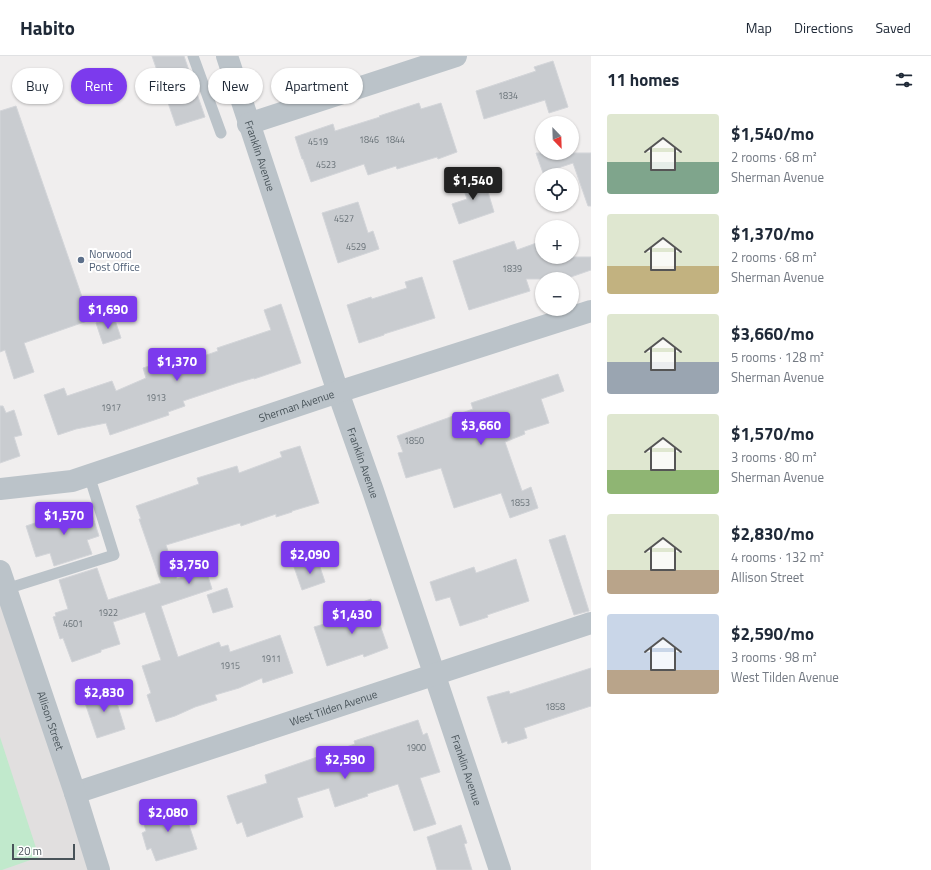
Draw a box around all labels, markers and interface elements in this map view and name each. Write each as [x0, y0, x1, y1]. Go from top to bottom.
text: Habito [20, 13, 75, 42]
text: Map [746, 17, 772, 38]
text: Directions [794, 17, 853, 38]
text: Saved [875, 17, 911, 38]
text: 11 homes [607, 67, 679, 93]
chip: Buy [12, 68, 63, 104]
chip: Rent [71, 68, 127, 104]
chip: Filters [135, 68, 200, 104]
chip: New [208, 68, 263, 104]
chip: Apartment [271, 68, 363, 104]
icon: filters [893, 69, 915, 91]
house number: 1834 [498, 89, 518, 102]
north arrow [535, 116, 579, 160]
map controls [535, 116, 579, 316]
street label: Franklin Avenue [241, 118, 279, 194]
text: $1,540/mo [731, 121, 814, 147]
icon: home [639, 130, 687, 178]
house number: 1846 [359, 133, 379, 146]
house number: 1844 [385, 133, 405, 146]
house number: 4519 [308, 135, 328, 148]
text: 2 rooms · 68 m² [731, 147, 817, 167]
house number: 4523 [316, 158, 336, 171]
pin: $1,540 [440, 167, 506, 201]
text: Sherman Avenue [731, 167, 824, 187]
button: locate [535, 168, 579, 212]
text: $1,540 [453, 170, 493, 190]
house number: 4527 [334, 212, 354, 225]
button: + [535, 220, 579, 264]
text: $1,370/mo [731, 221, 814, 247]
icon: home [639, 230, 687, 278]
house number: 4529 [346, 240, 366, 253]
place label: Norwood Post Office [89, 246, 140, 275]
text: 2 rooms · 68 m² [731, 247, 817, 267]
marker: Norwood Post Office [76, 255, 86, 265]
house number: 1839 [502, 262, 522, 275]
text: Sherman Avenue [731, 267, 824, 287]
button: − [535, 272, 579, 316]
pin: $1,690 [75, 296, 141, 330]
text: $1,690 [88, 299, 128, 319]
text: $3,660/mo [731, 321, 814, 347]
icon: home [639, 330, 687, 378]
text: 5 rooms · 128 m² [731, 347, 824, 367]
pin: $1,370 [144, 348, 210, 382]
text: $1,370 [157, 351, 197, 371]
text: Sherman Avenue [731, 367, 824, 387]
street label: Sherman Avenue [256, 386, 337, 426]
house number: 1913 [146, 391, 166, 404]
house number: 1917 [101, 401, 121, 414]
pin: $3,660 [448, 412, 514, 446]
text: $3,660 [461, 415, 501, 435]
text: $1,570/mo [731, 421, 814, 447]
street label: Franklin Avenue [343, 425, 383, 501]
icon: home [639, 430, 687, 478]
house number: 1850 [404, 434, 424, 447]
text: 3 rooms · 80 m² [731, 447, 817, 467]
text: Sherman Avenue [731, 467, 824, 487]
house number: 1853 [510, 496, 530, 509]
pin: $1,570 [31, 502, 97, 536]
text: $1,570 [44, 505, 84, 525]
text: $2,830/mo [731, 521, 814, 547]
icon: home [639, 530, 687, 578]
pin: $2,090 [277, 541, 343, 575]
text: $2,090 [290, 544, 330, 564]
text: 4 rooms · 132 m² [731, 547, 824, 567]
pin: $3,750 [156, 551, 222, 585]
text: $3,750 [169, 554, 209, 574]
text: Allison Street [731, 567, 804, 587]
pin: $1,430 [319, 601, 385, 635]
text: $1,430 [332, 604, 372, 624]
house number: 1922 [98, 606, 118, 619]
house number: 4601 [63, 617, 83, 630]
text: $2,590/mo [731, 621, 814, 647]
icon: home [639, 630, 687, 678]
text: 3 rooms · 98 m² [731, 647, 817, 667]
house number: 1911 [261, 652, 281, 665]
house number: 1915 [220, 659, 240, 672]
text: West Tilden Avenue [731, 667, 839, 687]
pin: $2,830 [71, 679, 137, 713]
text: $2,830 [84, 682, 124, 702]
street label: West Tilden Avenue [287, 686, 380, 730]
street label: Allison Street [33, 689, 68, 753]
house number: 1858 [545, 700, 565, 713]
street label: Franklin Avenue [447, 732, 486, 808]
house number: 1900 [406, 741, 426, 754]
pin: $2,590 [312, 746, 378, 780]
text: $2,590 [325, 749, 365, 769]
pin: $2,080 [135, 799, 201, 833]
text: $2,080 [148, 802, 188, 822]
scale bar [12, 842, 75, 861]
text: 20 m [18, 843, 42, 859]

